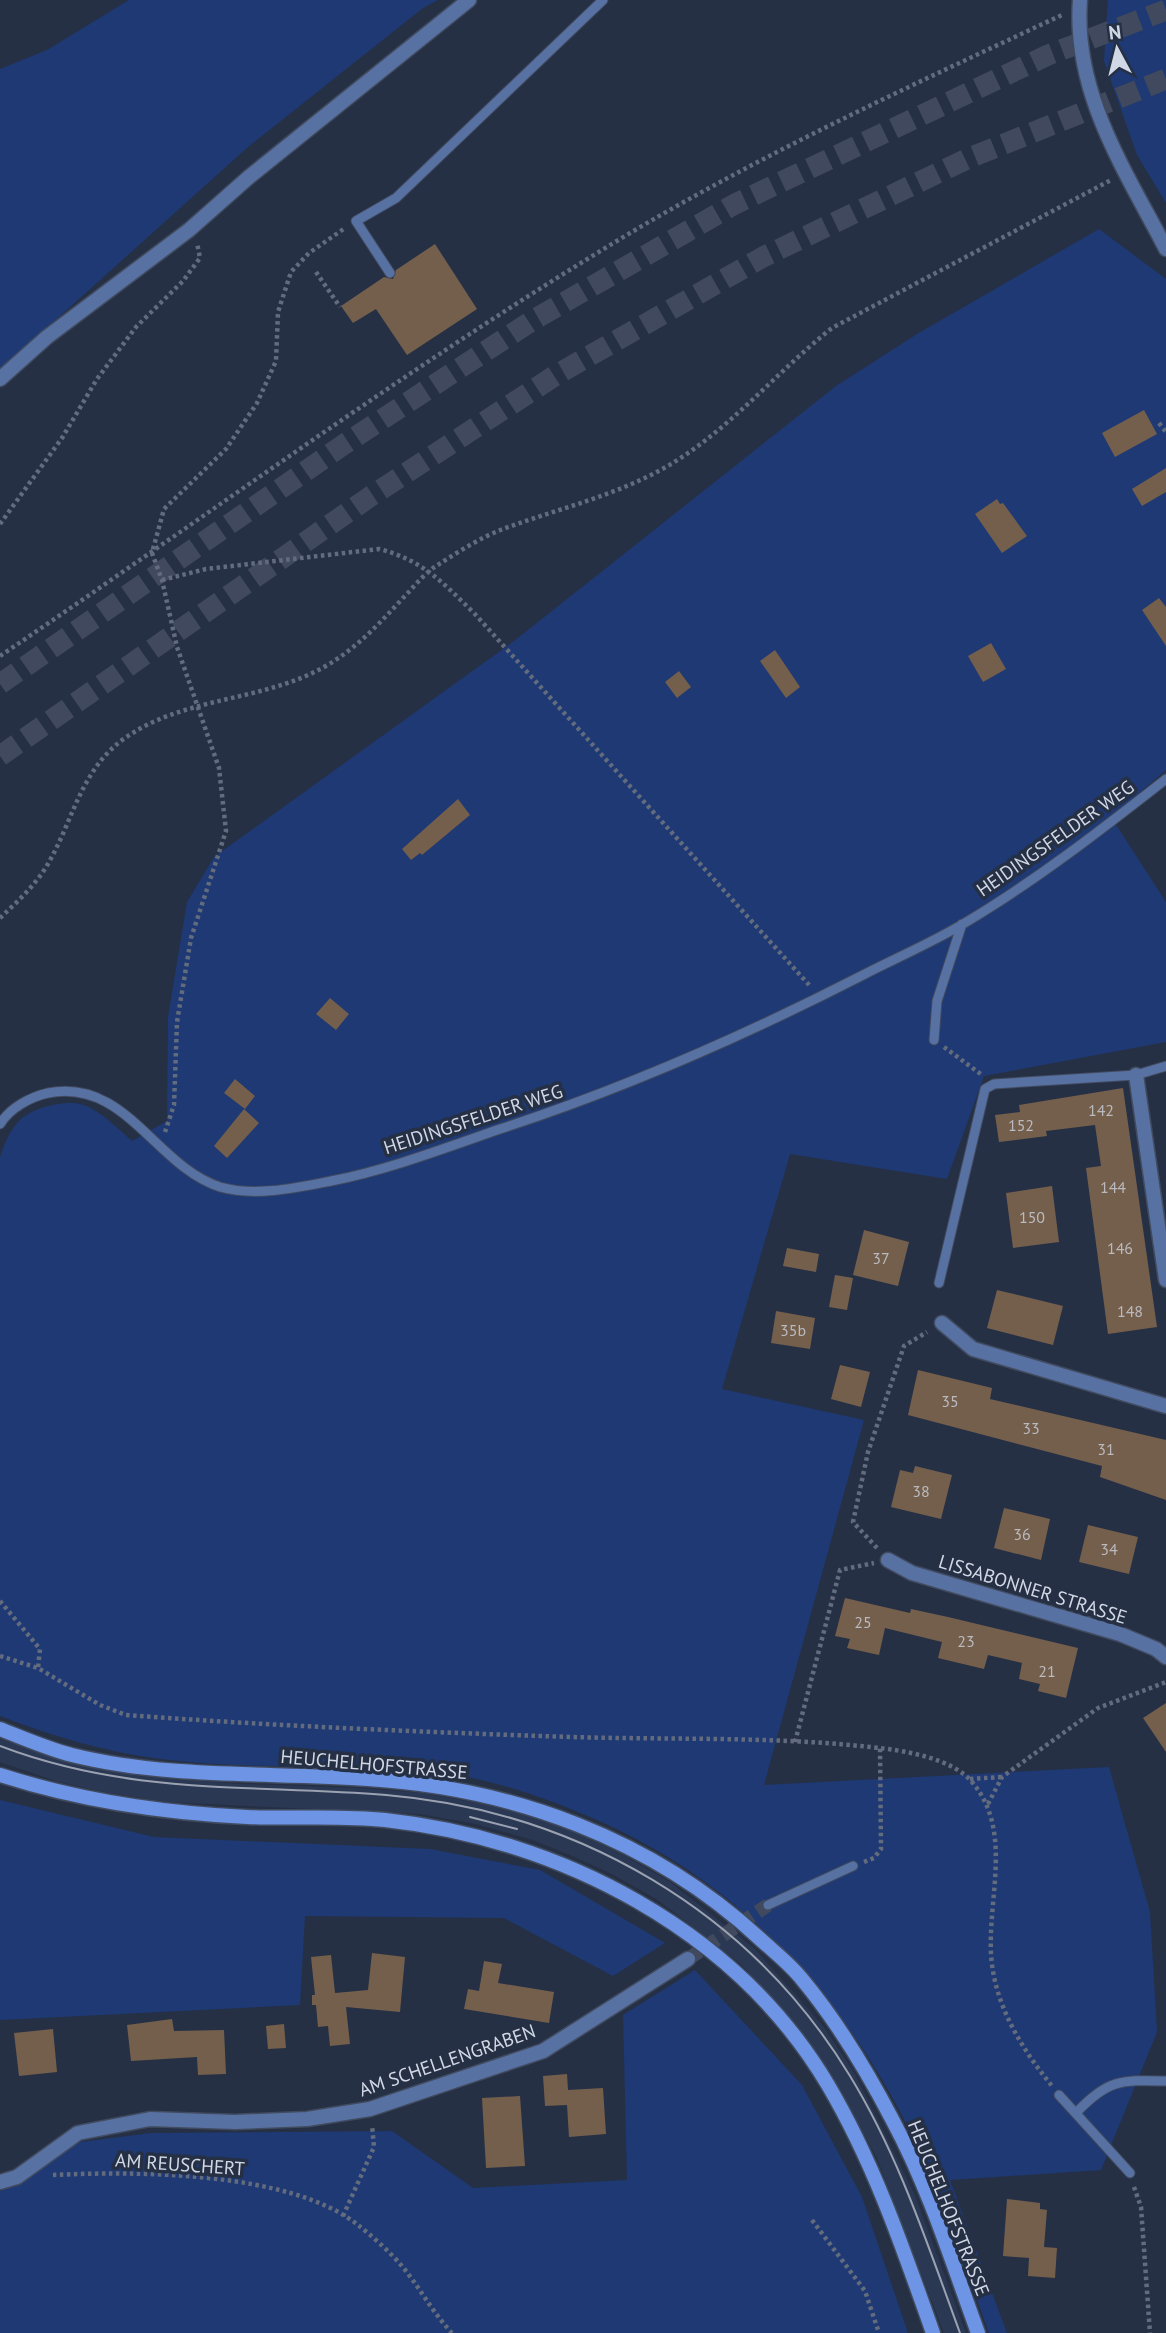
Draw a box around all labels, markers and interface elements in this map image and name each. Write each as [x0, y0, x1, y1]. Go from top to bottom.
north arrow [1082, 14, 1152, 84]
text: N [1107, 19, 1123, 45]
street label: HEIDINGSFELDER WEG [972, 775, 1138, 901]
street label: HEIDINGSFELDER WEG [380, 1079, 566, 1159]
house number: 142 [1088, 1100, 1114, 1120]
house number: 152 [1008, 1115, 1034, 1135]
house number: 144 [1100, 1177, 1126, 1197]
house number: 150 [1019, 1207, 1045, 1227]
house number: 146 [1107, 1238, 1133, 1258]
house number: 37 [872, 1248, 890, 1268]
house number: 148 [1117, 1301, 1143, 1321]
house number: 35b [780, 1320, 806, 1340]
house number: 35 [941, 1391, 959, 1411]
house number: 33 [1022, 1418, 1040, 1438]
house number: 31 [1097, 1439, 1115, 1459]
house number: 38 [912, 1481, 930, 1501]
house number: 36 [1013, 1524, 1031, 1544]
house number: 34 [1100, 1539, 1118, 1559]
street label: LISSABONNER STRASSE [936, 1549, 1130, 1629]
house number: 25 [854, 1612, 872, 1632]
house number: 23 [957, 1631, 975, 1651]
house number: 21 [1038, 1661, 1056, 1681]
street label: HEUCHELHOFSTRASSE [280, 1744, 468, 1784]
street label: AM SCHELLENGRABEN [355, 2018, 539, 2102]
street label: HEUCHELHOFSTRASSE [903, 2117, 995, 2299]
street label: AM REUSCHERT [114, 2148, 246, 2181]

